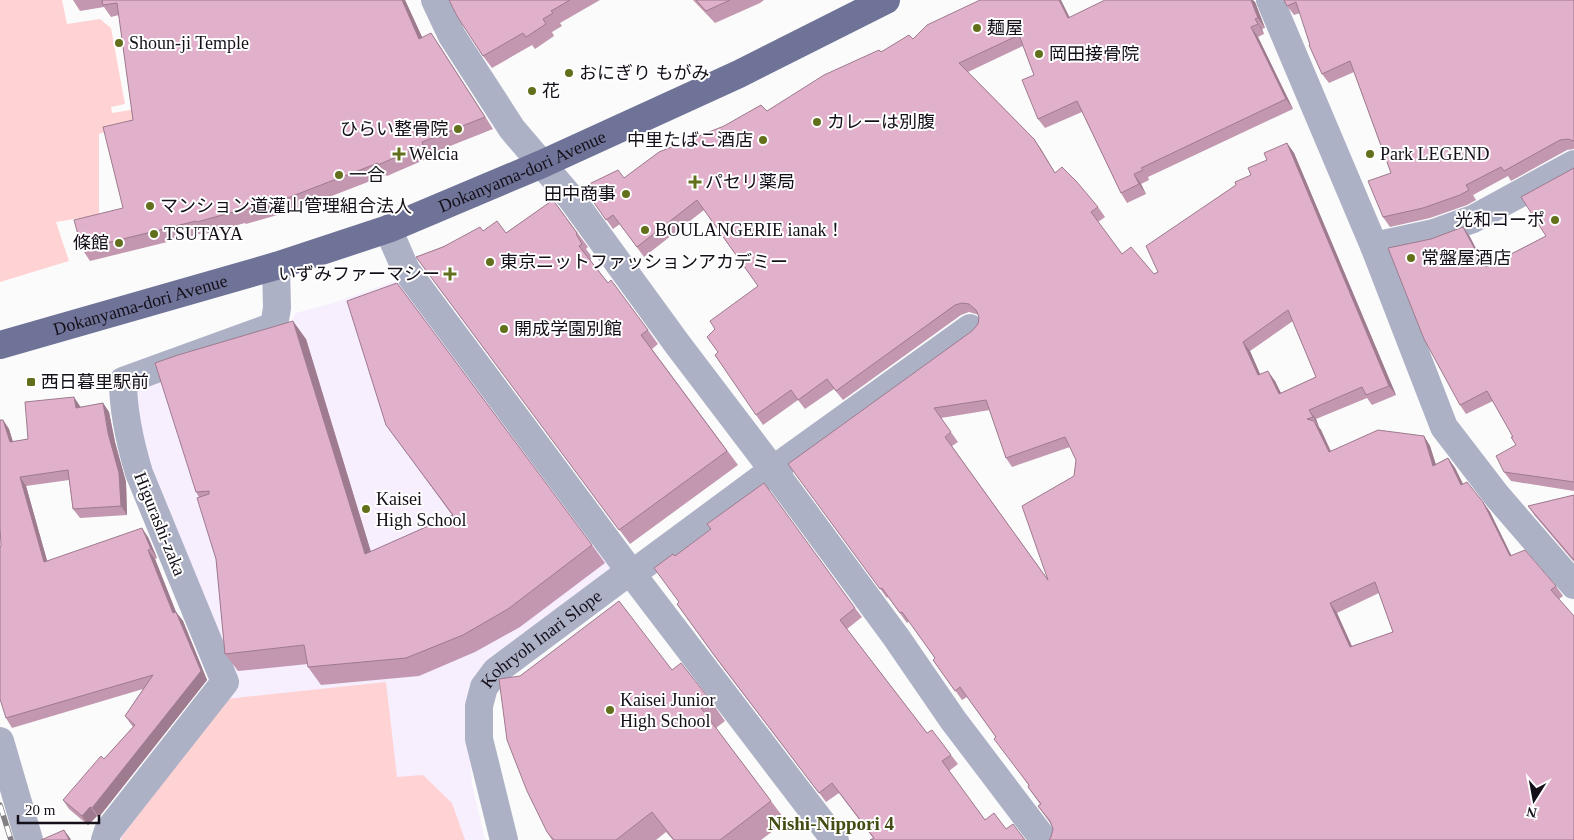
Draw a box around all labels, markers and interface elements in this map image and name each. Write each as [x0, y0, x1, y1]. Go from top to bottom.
place label: 麺屋 [987, 18, 1023, 38]
marker: 麺屋 [971, 22, 983, 34]
place label: Shoun-ji Temple [129, 33, 249, 53]
marker: Shoun-ji Temple [113, 37, 125, 49]
place label: 岡田接骨院 [1049, 44, 1139, 64]
marker: 岡田接骨院 [1033, 48, 1045, 60]
place label: おにぎり もがみ [579, 63, 710, 83]
marker: おにぎり もがみ [563, 67, 575, 79]
place label: 花 [542, 81, 560, 101]
marker: 花 [526, 85, 538, 97]
place label: カレーは別腹 [827, 112, 935, 132]
marker: カレーは別腹 [811, 116, 823, 128]
place label: ひらい整骨院 [340, 119, 448, 139]
marker: ひらい整骨院 [452, 123, 464, 135]
street label: Dokanyama-dori Avenue [436, 126, 609, 216]
place label: 中里たばこ酒店 [627, 130, 753, 150]
marker: 中里たばこ酒店 [757, 134, 769, 146]
place label: Welcia [409, 144, 459, 164]
place label: Park LEGEND [1380, 144, 1489, 164]
marker: Welcia [393, 148, 405, 160]
marker: Park LEGEND [1364, 148, 1376, 160]
place label: 一合 [349, 165, 385, 185]
marker: 一合 [333, 169, 345, 181]
place label: パセリ薬局 [705, 172, 795, 192]
marker: パセリ薬局 [689, 176, 701, 188]
place label: 田中商事 [544, 184, 616, 204]
marker: 田中商事 [620, 188, 632, 200]
place label: マンション道灌山管理組合法人 [160, 196, 412, 216]
marker: マンション道灌山管理組合法人 [144, 200, 156, 212]
place label: 光和コーポ [1455, 210, 1545, 230]
marker: 光和コーポ [1549, 214, 1561, 226]
place label: BOULANGERIE ianak！ [655, 220, 844, 240]
place label: TSUTAYA [164, 224, 243, 244]
marker: BOULANGERIE ianak！ [639, 224, 651, 236]
marker: TSUTAYA [148, 228, 160, 240]
place label: 條館 [73, 233, 109, 253]
marker: 條館 [113, 237, 125, 249]
place label: 常盤屋酒店 [1421, 248, 1511, 268]
place label: 東京ニットファッションアカデミー [500, 252, 788, 272]
marker: 常盤屋酒店 [1405, 252, 1417, 264]
marker: 東京ニットファッションアカデミー [484, 256, 496, 268]
place label: いずみファーマシー [278, 264, 440, 284]
marker: いずみファーマシー [444, 268, 456, 280]
street label: Dokanyama-dori Avenue [51, 270, 230, 339]
place label: 開成学園別館 [514, 319, 622, 339]
marker: 開成学園別館 [498, 323, 510, 335]
place label: 西日暮里駅前 [41, 372, 149, 392]
marker: 西日暮里駅前 [25, 376, 37, 388]
street label: Higurashi-zaka [130, 469, 190, 579]
place label: Kaisei High School [376, 489, 467, 530]
marker: Kaisei High School [360, 503, 372, 515]
street label: Kohryoh Inari Slope [477, 586, 606, 692]
place label: Kaisei Junior High School [620, 690, 715, 731]
marker: Kaisei Junior High School [604, 704, 616, 716]
north arrow [1509, 775, 1559, 825]
scale bar [18, 792, 99, 824]
text: 20 m [25, 802, 56, 818]
text: N [1525, 804, 1538, 821]
district label: Nishi-Nippori 4 [768, 813, 895, 834]

